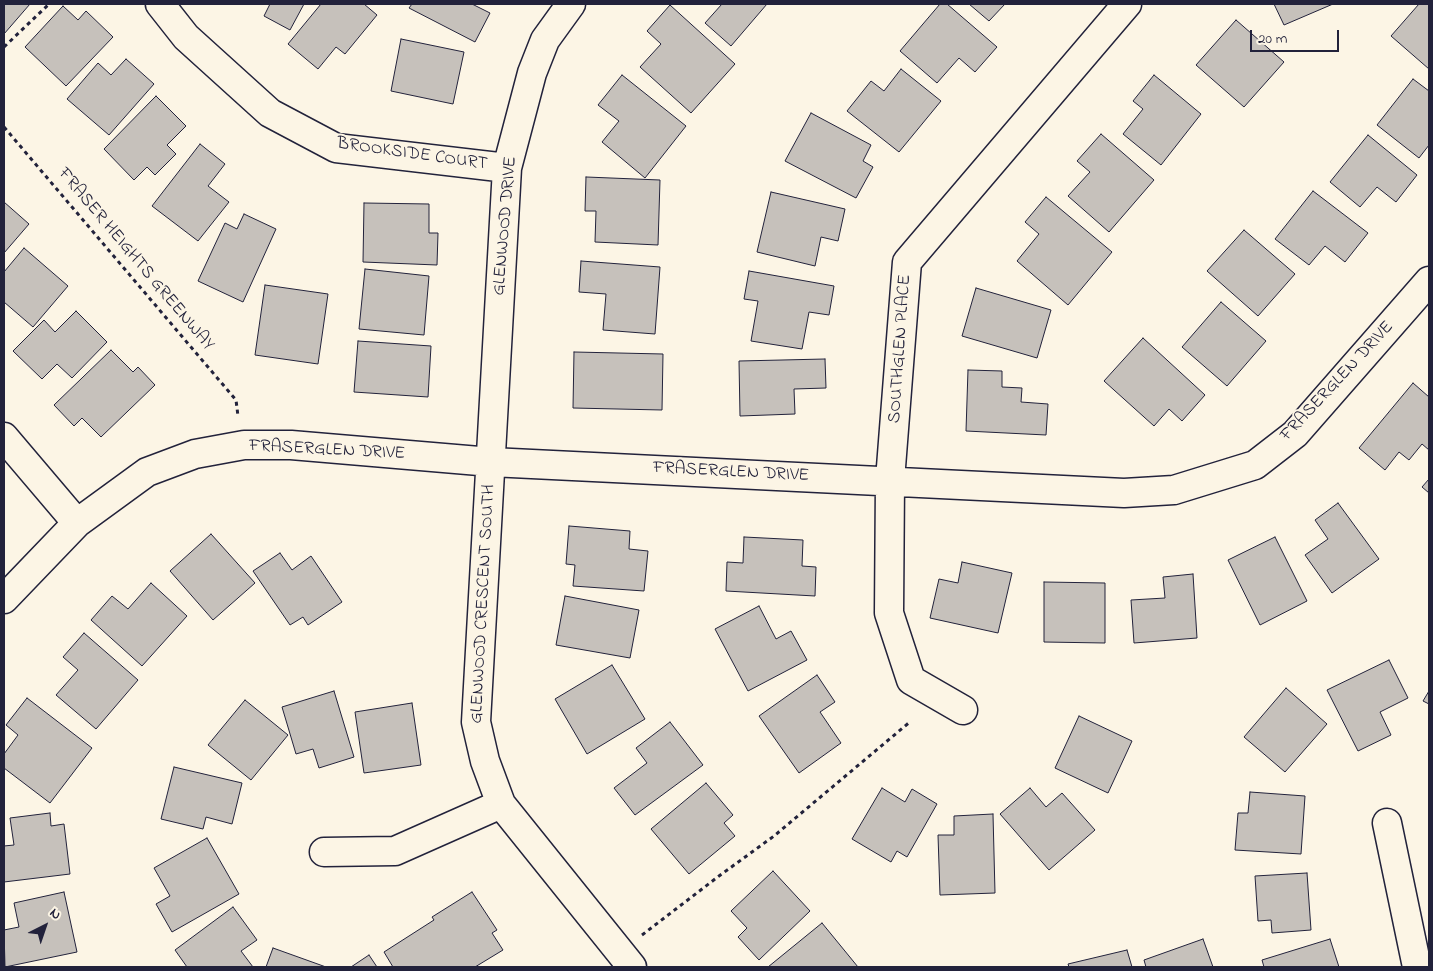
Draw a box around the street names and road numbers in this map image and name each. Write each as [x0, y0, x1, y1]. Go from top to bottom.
street label: BROOKSIDE COURT [335, 134, 489, 176]
street label: GLENWOOD DRIVE [489, 156, 523, 296]
street label: FRASER HEIGHTS GREENWAY [52, 164, 218, 356]
street label: SOUTHGLEN PLACE [885, 274, 917, 424]
street label: FRASERGLEN DRIVE [1277, 317, 1399, 447]
street label: FRASERGLEN DRIVE [248, 436, 406, 466]
street label: FRASERGLEN DRIVE [652, 458, 810, 488]
street label: GLENWOOD CRESCENT SOUTH [467, 484, 501, 724]

